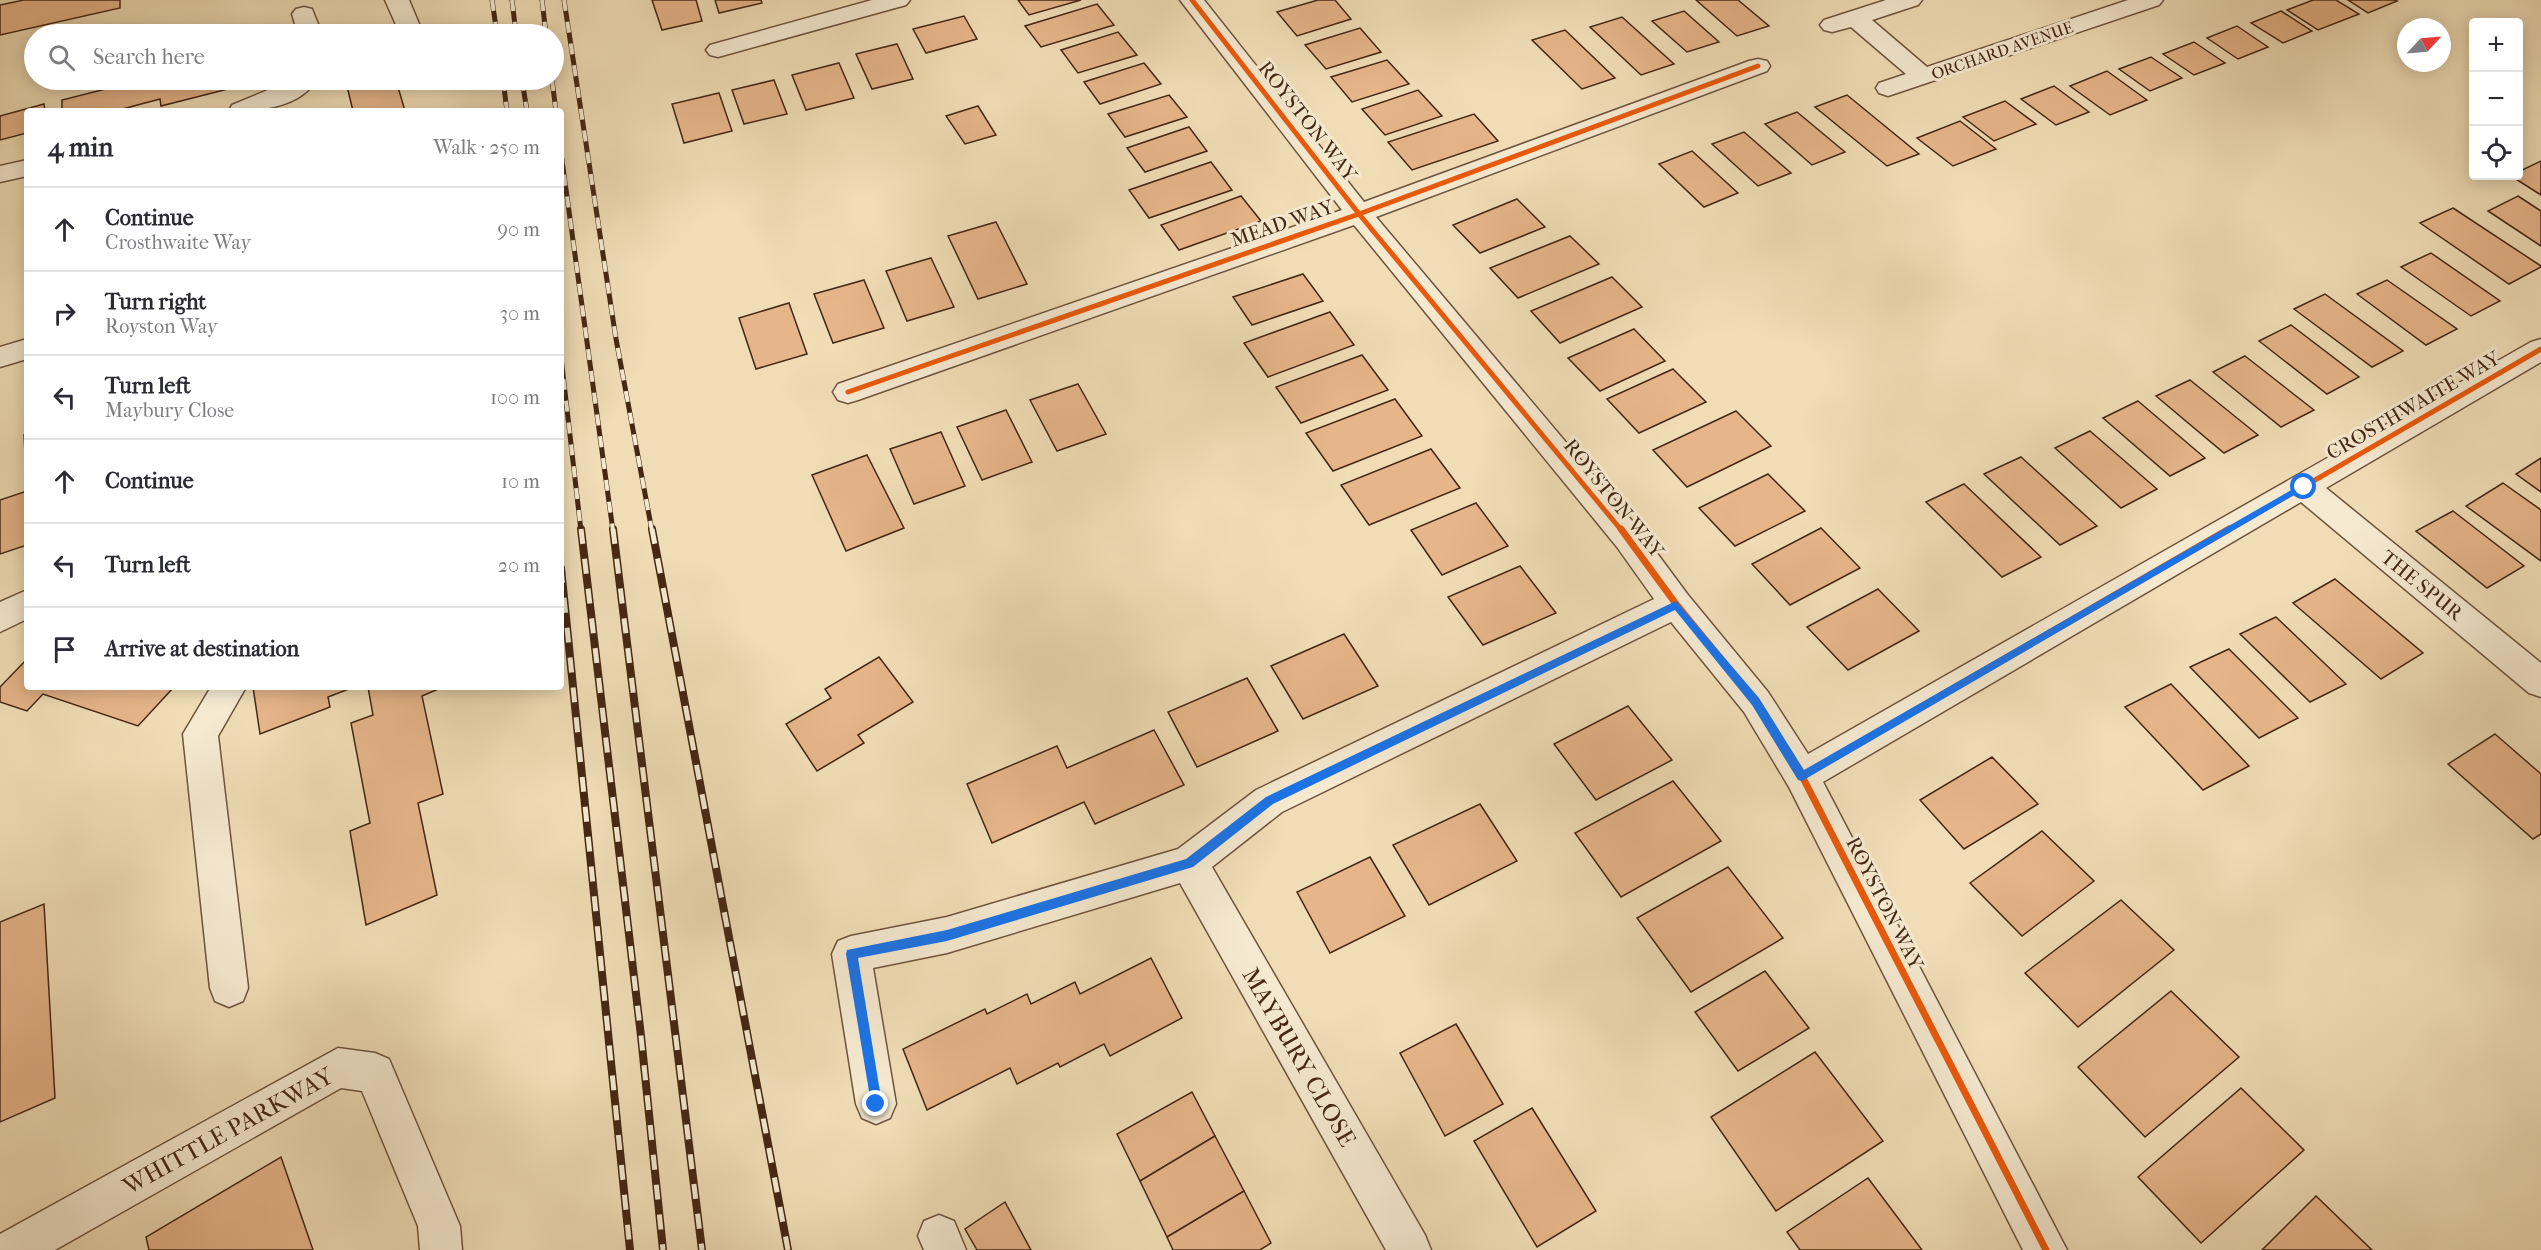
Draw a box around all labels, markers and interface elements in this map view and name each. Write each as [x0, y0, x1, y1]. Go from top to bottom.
street label: ORCHARD AVENUE [1929, 17, 2076, 84]
north arrow [2397, 18, 2451, 72]
map controls [2469, 18, 2523, 180]
button: + [2469, 18, 2523, 72]
search box [24, 24, 564, 90]
icon: search [45, 41, 78, 74]
text: Search here [93, 44, 205, 70]
street label: ROYSTON WAY [1254, 57, 1362, 187]
button: − [2469, 72, 2523, 126]
button: locate [2469, 126, 2523, 180]
text: 4 min [48, 132, 113, 163]
text: Walk · 250 m [433, 136, 540, 159]
street label: MEAD WAY [1228, 195, 1338, 252]
text: Continue [105, 205, 194, 231]
icon: ahead [48, 213, 81, 246]
text: 90 m [498, 218, 540, 241]
text: Crosthwaite Way [105, 231, 251, 254]
text: Turn right [105, 289, 206, 315]
icon: right [48, 297, 81, 330]
text: 30 m [500, 302, 540, 325]
text: Royston Way [105, 315, 218, 338]
street label: CROSTHWAITE WAY [2322, 346, 2505, 464]
text: Turn left [105, 373, 191, 399]
icon: left [48, 381, 81, 414]
text: 100 m [490, 386, 540, 409]
text: Maybury Close [105, 399, 234, 422]
street label: ROYSTON WAY [1559, 434, 1669, 563]
icon: ahead [48, 465, 81, 498]
text: Continue [105, 468, 194, 494]
text: 10 m [501, 470, 540, 493]
route start [2290, 473, 2316, 499]
street label: THE SPUR [2376, 546, 2468, 626]
icon: left [48, 549, 81, 582]
text: Turn left [105, 552, 191, 578]
text: 20 m [498, 554, 540, 577]
icon: arrive [48, 633, 81, 666]
text: Arrive at destination [105, 636, 299, 662]
street label: ROYSTON WAY [1841, 833, 1929, 975]
street label: MAYBURY CLOSE [1236, 963, 1362, 1151]
street label: WHITTLE PARKWAY [117, 1061, 338, 1201]
route end [862, 1090, 888, 1116]

